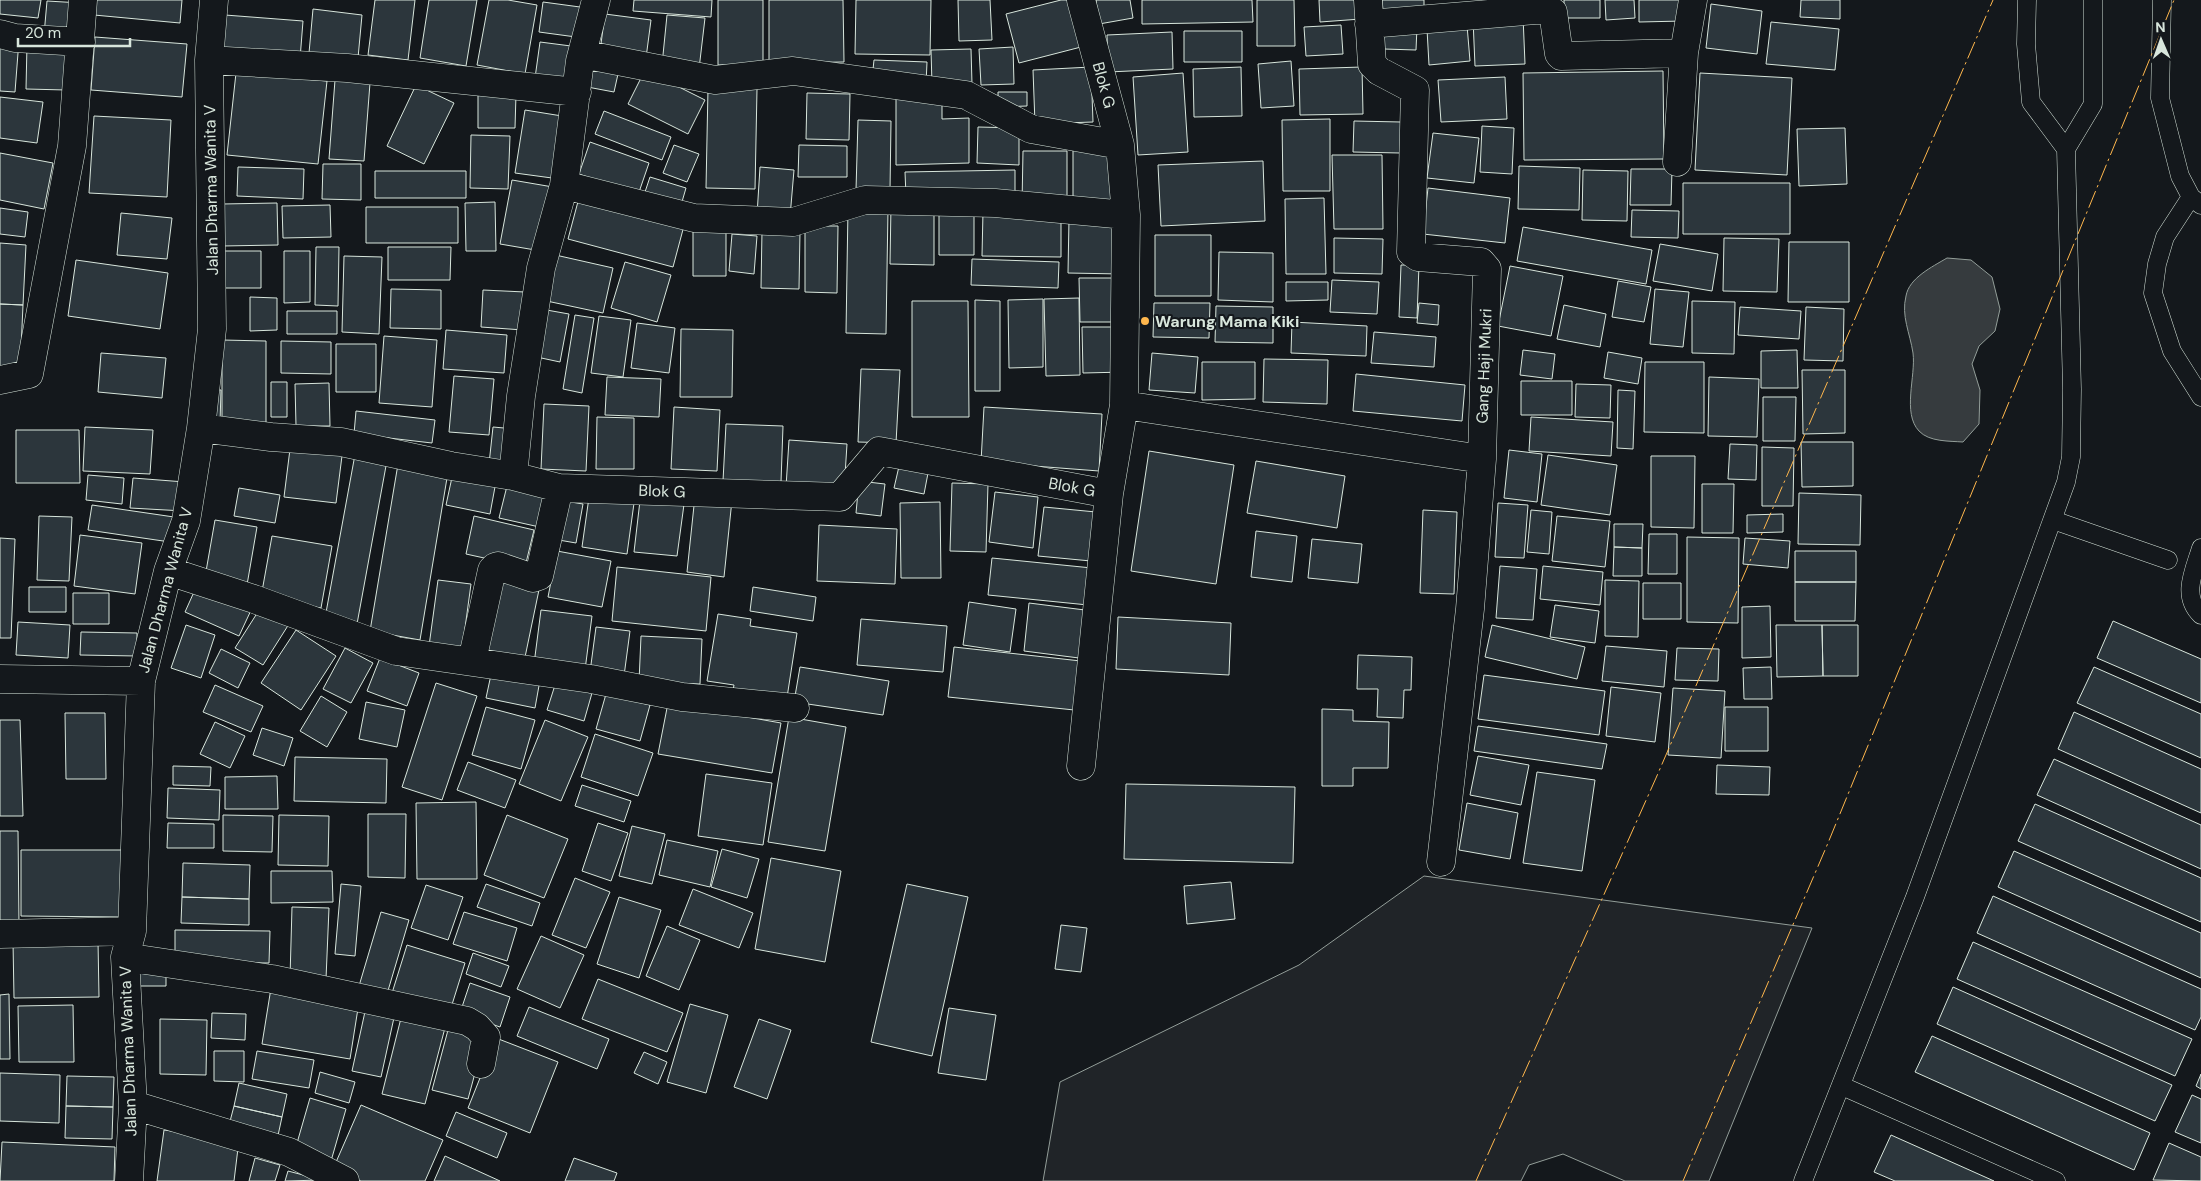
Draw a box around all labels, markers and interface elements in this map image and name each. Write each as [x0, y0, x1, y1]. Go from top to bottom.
scale bar [18, 15, 130, 47]
north arrow [2136, 15, 2186, 65]
text: N [2155, 18, 2166, 36]
text: 20 m [25, 23, 61, 43]
street label: Blok G [1088, 60, 1120, 110]
street label: Jalan Dharma Wanita V [199, 104, 223, 276]
street label: Gang Haji Mukri [1471, 308, 1497, 424]
place label: Warung Mama Kiki [1155, 311, 1300, 332]
marker: Warung Mama Kiki [1139, 315, 1151, 327]
street label: Blok G [1047, 473, 1097, 501]
street label: Blok G [638, 480, 686, 502]
street label: Jalan Dharma Wanita V [133, 504, 197, 675]
street label: Jalan Dharma Wanita V [115, 965, 141, 1137]

